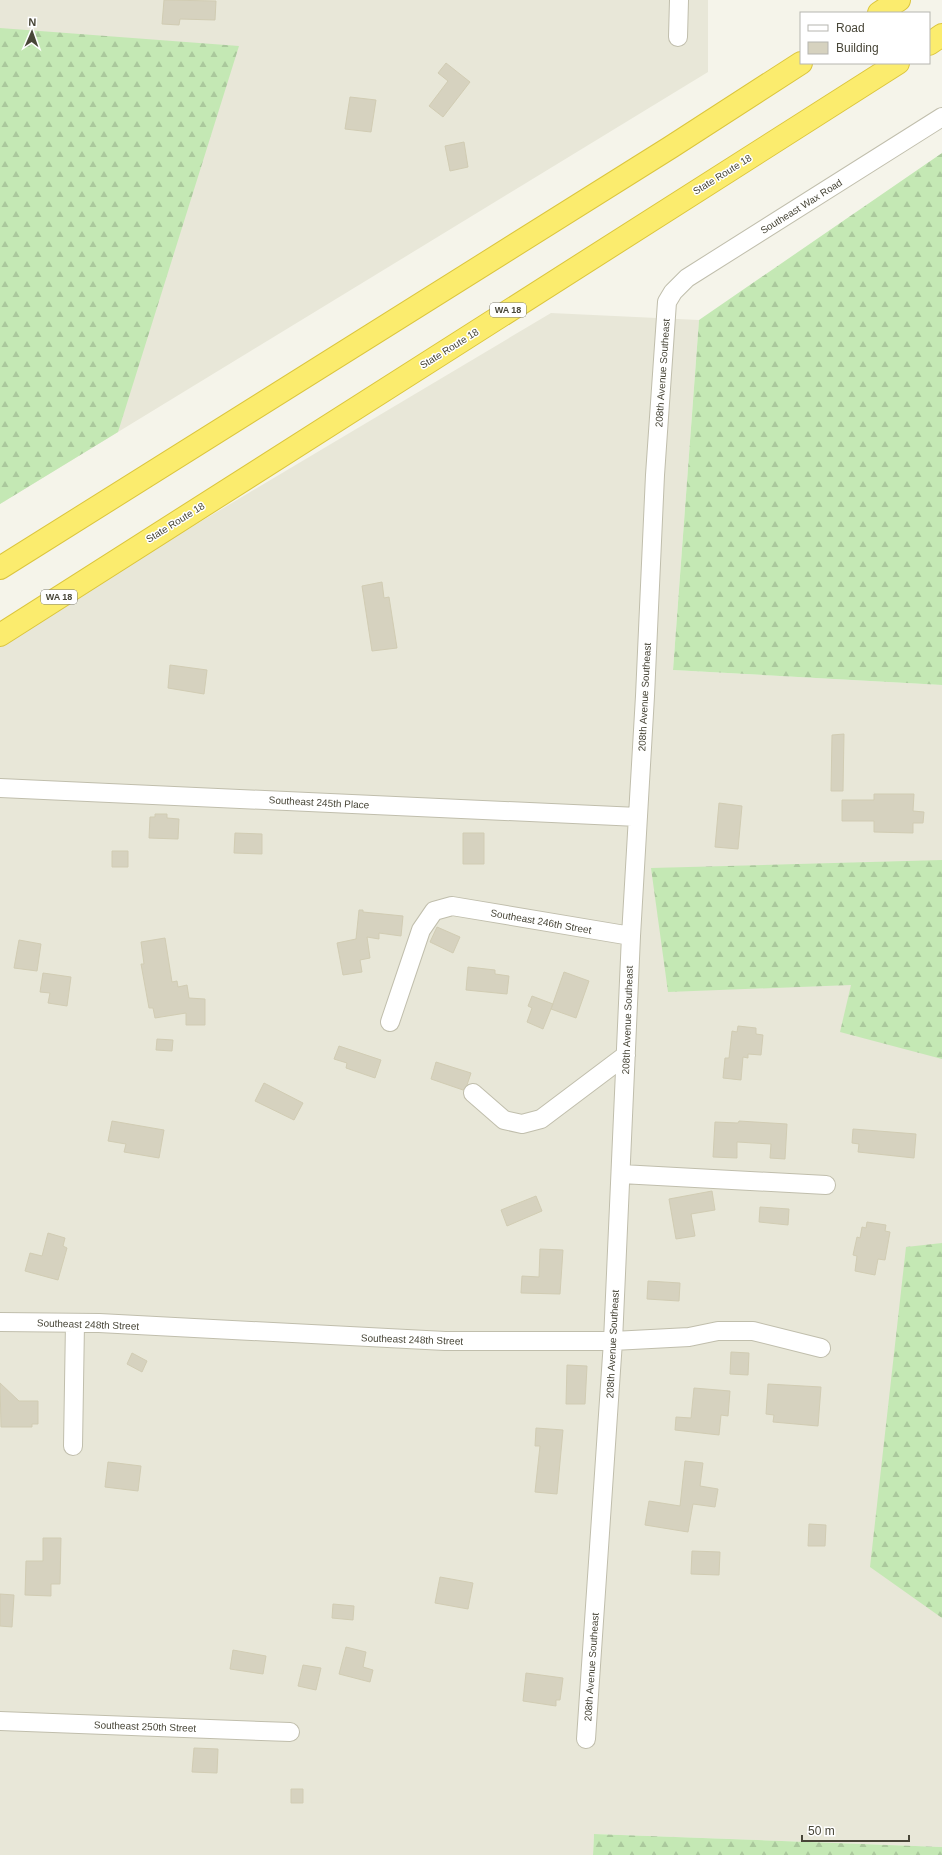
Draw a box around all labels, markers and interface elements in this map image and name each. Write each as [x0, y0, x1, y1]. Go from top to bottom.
north arrow [12, 12, 52, 52]
legend [800, 12, 930, 64]
text: N [28, 16, 37, 28]
text: Road [836, 21, 865, 35]
text: Building [836, 41, 879, 55]
street label: State Route 18 [691, 152, 754, 197]
street label: Southeast Wax Road [758, 177, 844, 236]
road number: WA 18 [490, 303, 526, 317]
street label: 208th Avenue Southeast [653, 318, 672, 428]
street label: State Route 18 [418, 326, 481, 371]
street label: State Route 18 [144, 500, 207, 545]
road number: WA 18 [41, 590, 77, 604]
street label: 208th Avenue Southeast [636, 642, 653, 752]
street label: Southeast 245th Place [268, 794, 370, 811]
street label: Southeast 246th Street [490, 907, 592, 936]
street label: 208th Avenue Southeast [620, 965, 635, 1075]
street label: 208th Avenue Southeast [604, 1289, 621, 1399]
street label: Southeast 248th Street [37, 1317, 140, 1332]
street label: Southeast 248th Street [361, 1332, 464, 1347]
street label: 208th Avenue Southeast [582, 1612, 601, 1722]
street label: Southeast 250th Street [94, 1719, 197, 1734]
scale bar [802, 1817, 909, 1843]
text: 50 m [808, 1824, 835, 1838]

